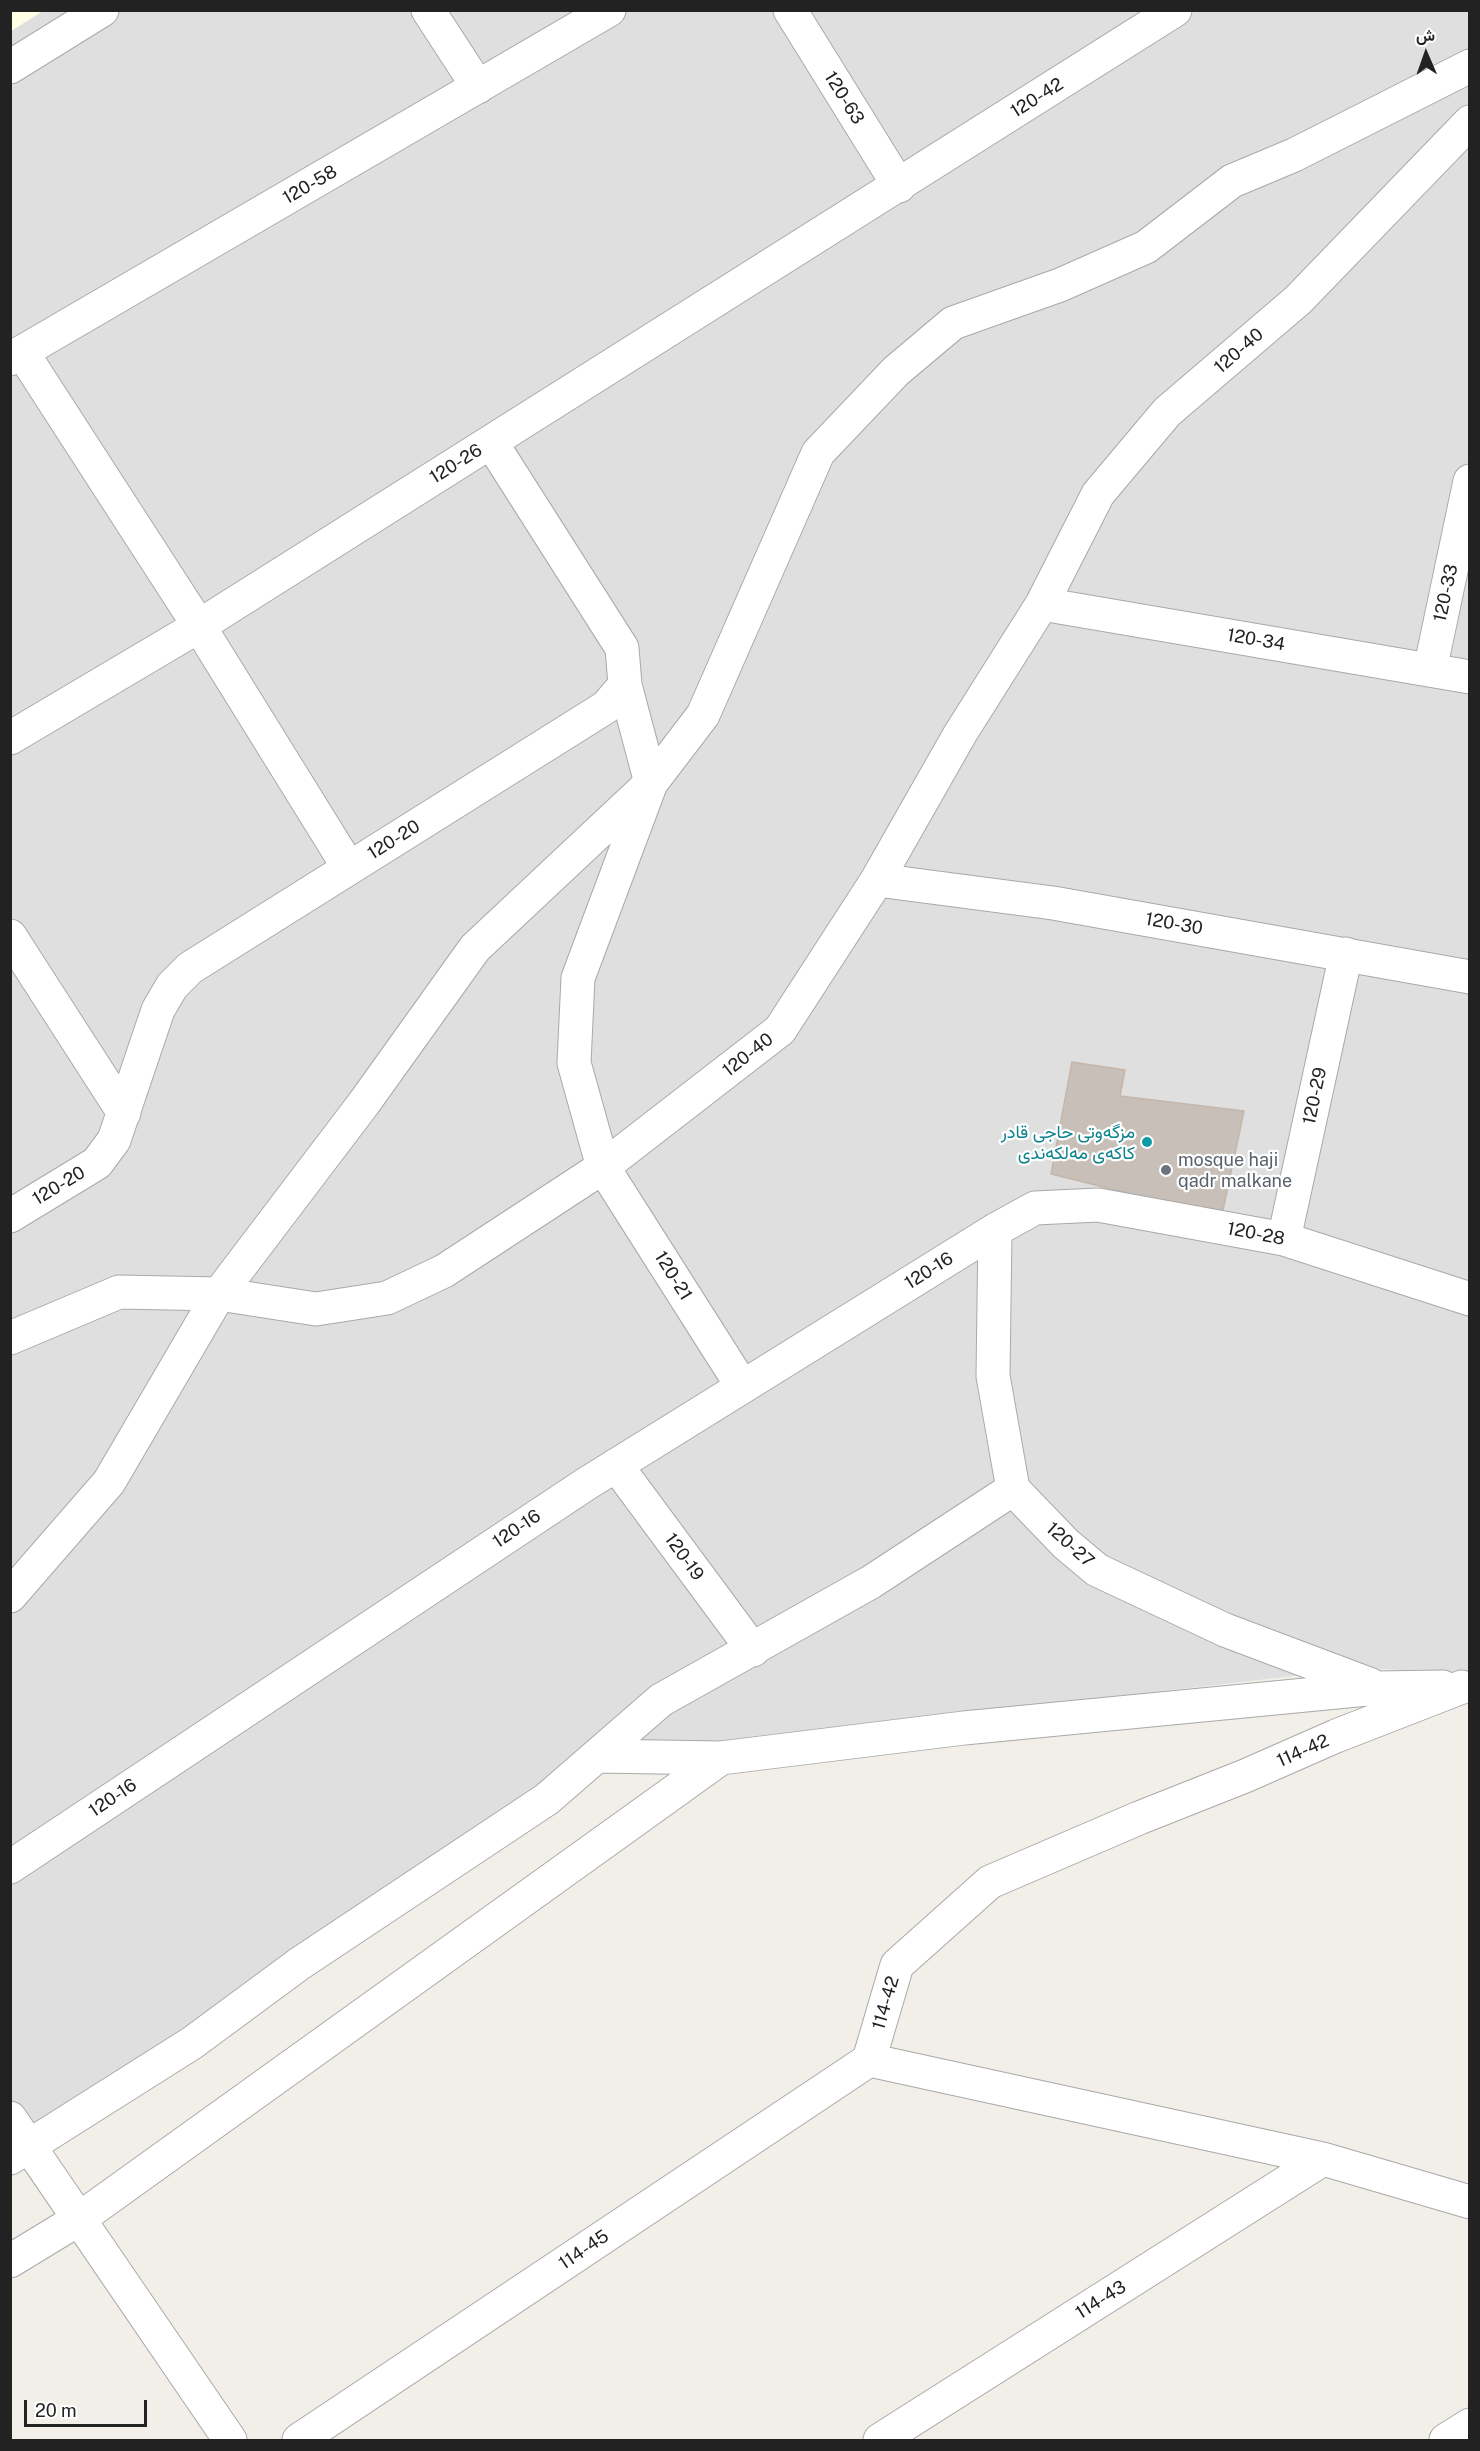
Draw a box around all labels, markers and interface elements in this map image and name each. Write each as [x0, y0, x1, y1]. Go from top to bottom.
north arrow [1396, 24, 1456, 84]
text: ش [1415, 26, 1435, 45]
street label: 120-63 [819, 68, 869, 128]
street label: 120-42 [1007, 73, 1067, 123]
street label: 120-58 [279, 161, 341, 209]
street label: 120-40 [1210, 324, 1268, 378]
street label: 120-26 [426, 440, 486, 488]
street label: 120-33 [1429, 562, 1463, 624]
street label: 120-34 [1225, 624, 1287, 656]
street label: 120-20 [364, 816, 424, 864]
street label: 120-30 [1144, 908, 1204, 940]
street label: 120-40 [718, 1029, 778, 1081]
street label: 120-29 [1298, 1065, 1332, 1127]
place label: مزگەوتی حاجی قادر کاکەی مەلکەندی [1001, 1121, 1135, 1164]
marker: مزگەوتی حاجی قادر کاکەی مەلکەندی [1140, 1135, 1154, 1149]
place label: mosque haji qadr malkane [1178, 1149, 1292, 1192]
street label: 120-20 [29, 1162, 89, 1210]
marker: mosque haji qadr malkane [1159, 1163, 1173, 1177]
street label: 120-28 [1225, 1218, 1287, 1250]
street label: 120-21 [650, 1247, 696, 1305]
street label: 120-16 [901, 1248, 957, 1294]
street label: 120-16 [489, 1505, 545, 1553]
street label: 120-27 [1041, 1518, 1099, 1572]
street label: 120-19 [660, 1529, 708, 1585]
street label: 114-42 [1274, 1730, 1332, 1772]
street label: 120-16 [85, 1774, 141, 1822]
street label: 114-42 [868, 1974, 904, 2032]
street label: 114-45 [555, 2226, 613, 2274]
street label: 114-43 [1072, 2276, 1130, 2324]
scale bar [27, 2388, 150, 2426]
text: 20 m [35, 2400, 77, 2421]

